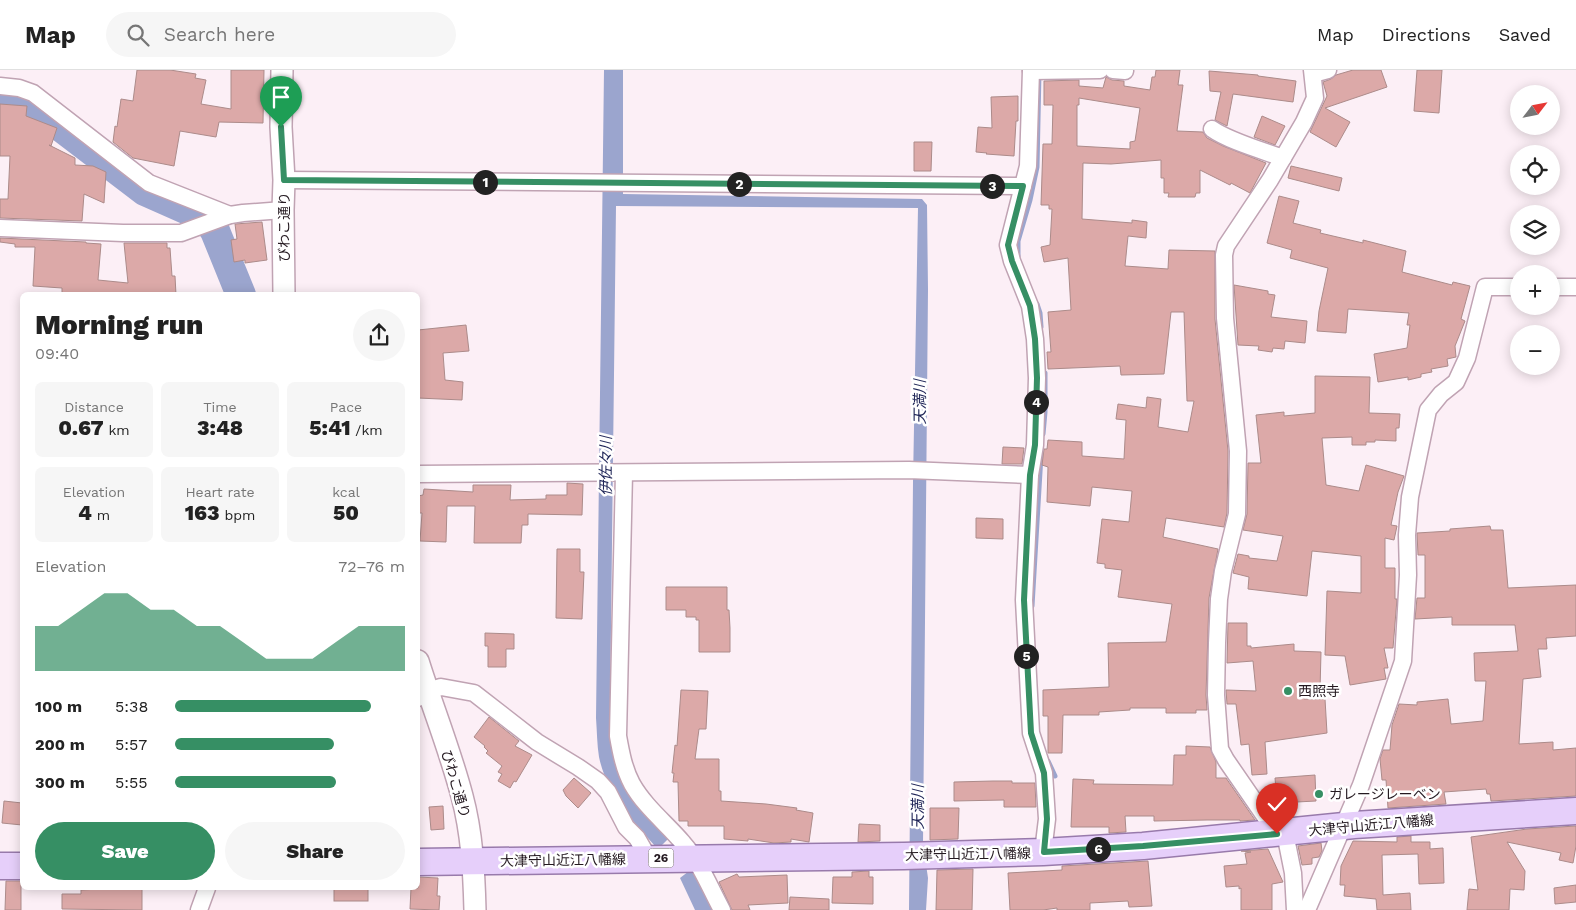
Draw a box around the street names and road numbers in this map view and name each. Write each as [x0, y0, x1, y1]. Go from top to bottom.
street label: びわこ通り [276, 192, 292, 262]
street label: びわこ通り [439, 748, 473, 820]
street label: 大津守山近江八幡線 [1308, 812, 1434, 838]
street label: 大津守山近江八幡線 [905, 845, 1031, 863]
road number: 26 [648, 848, 674, 868]
street label: 大津守山近江八幡線 [500, 851, 626, 869]

